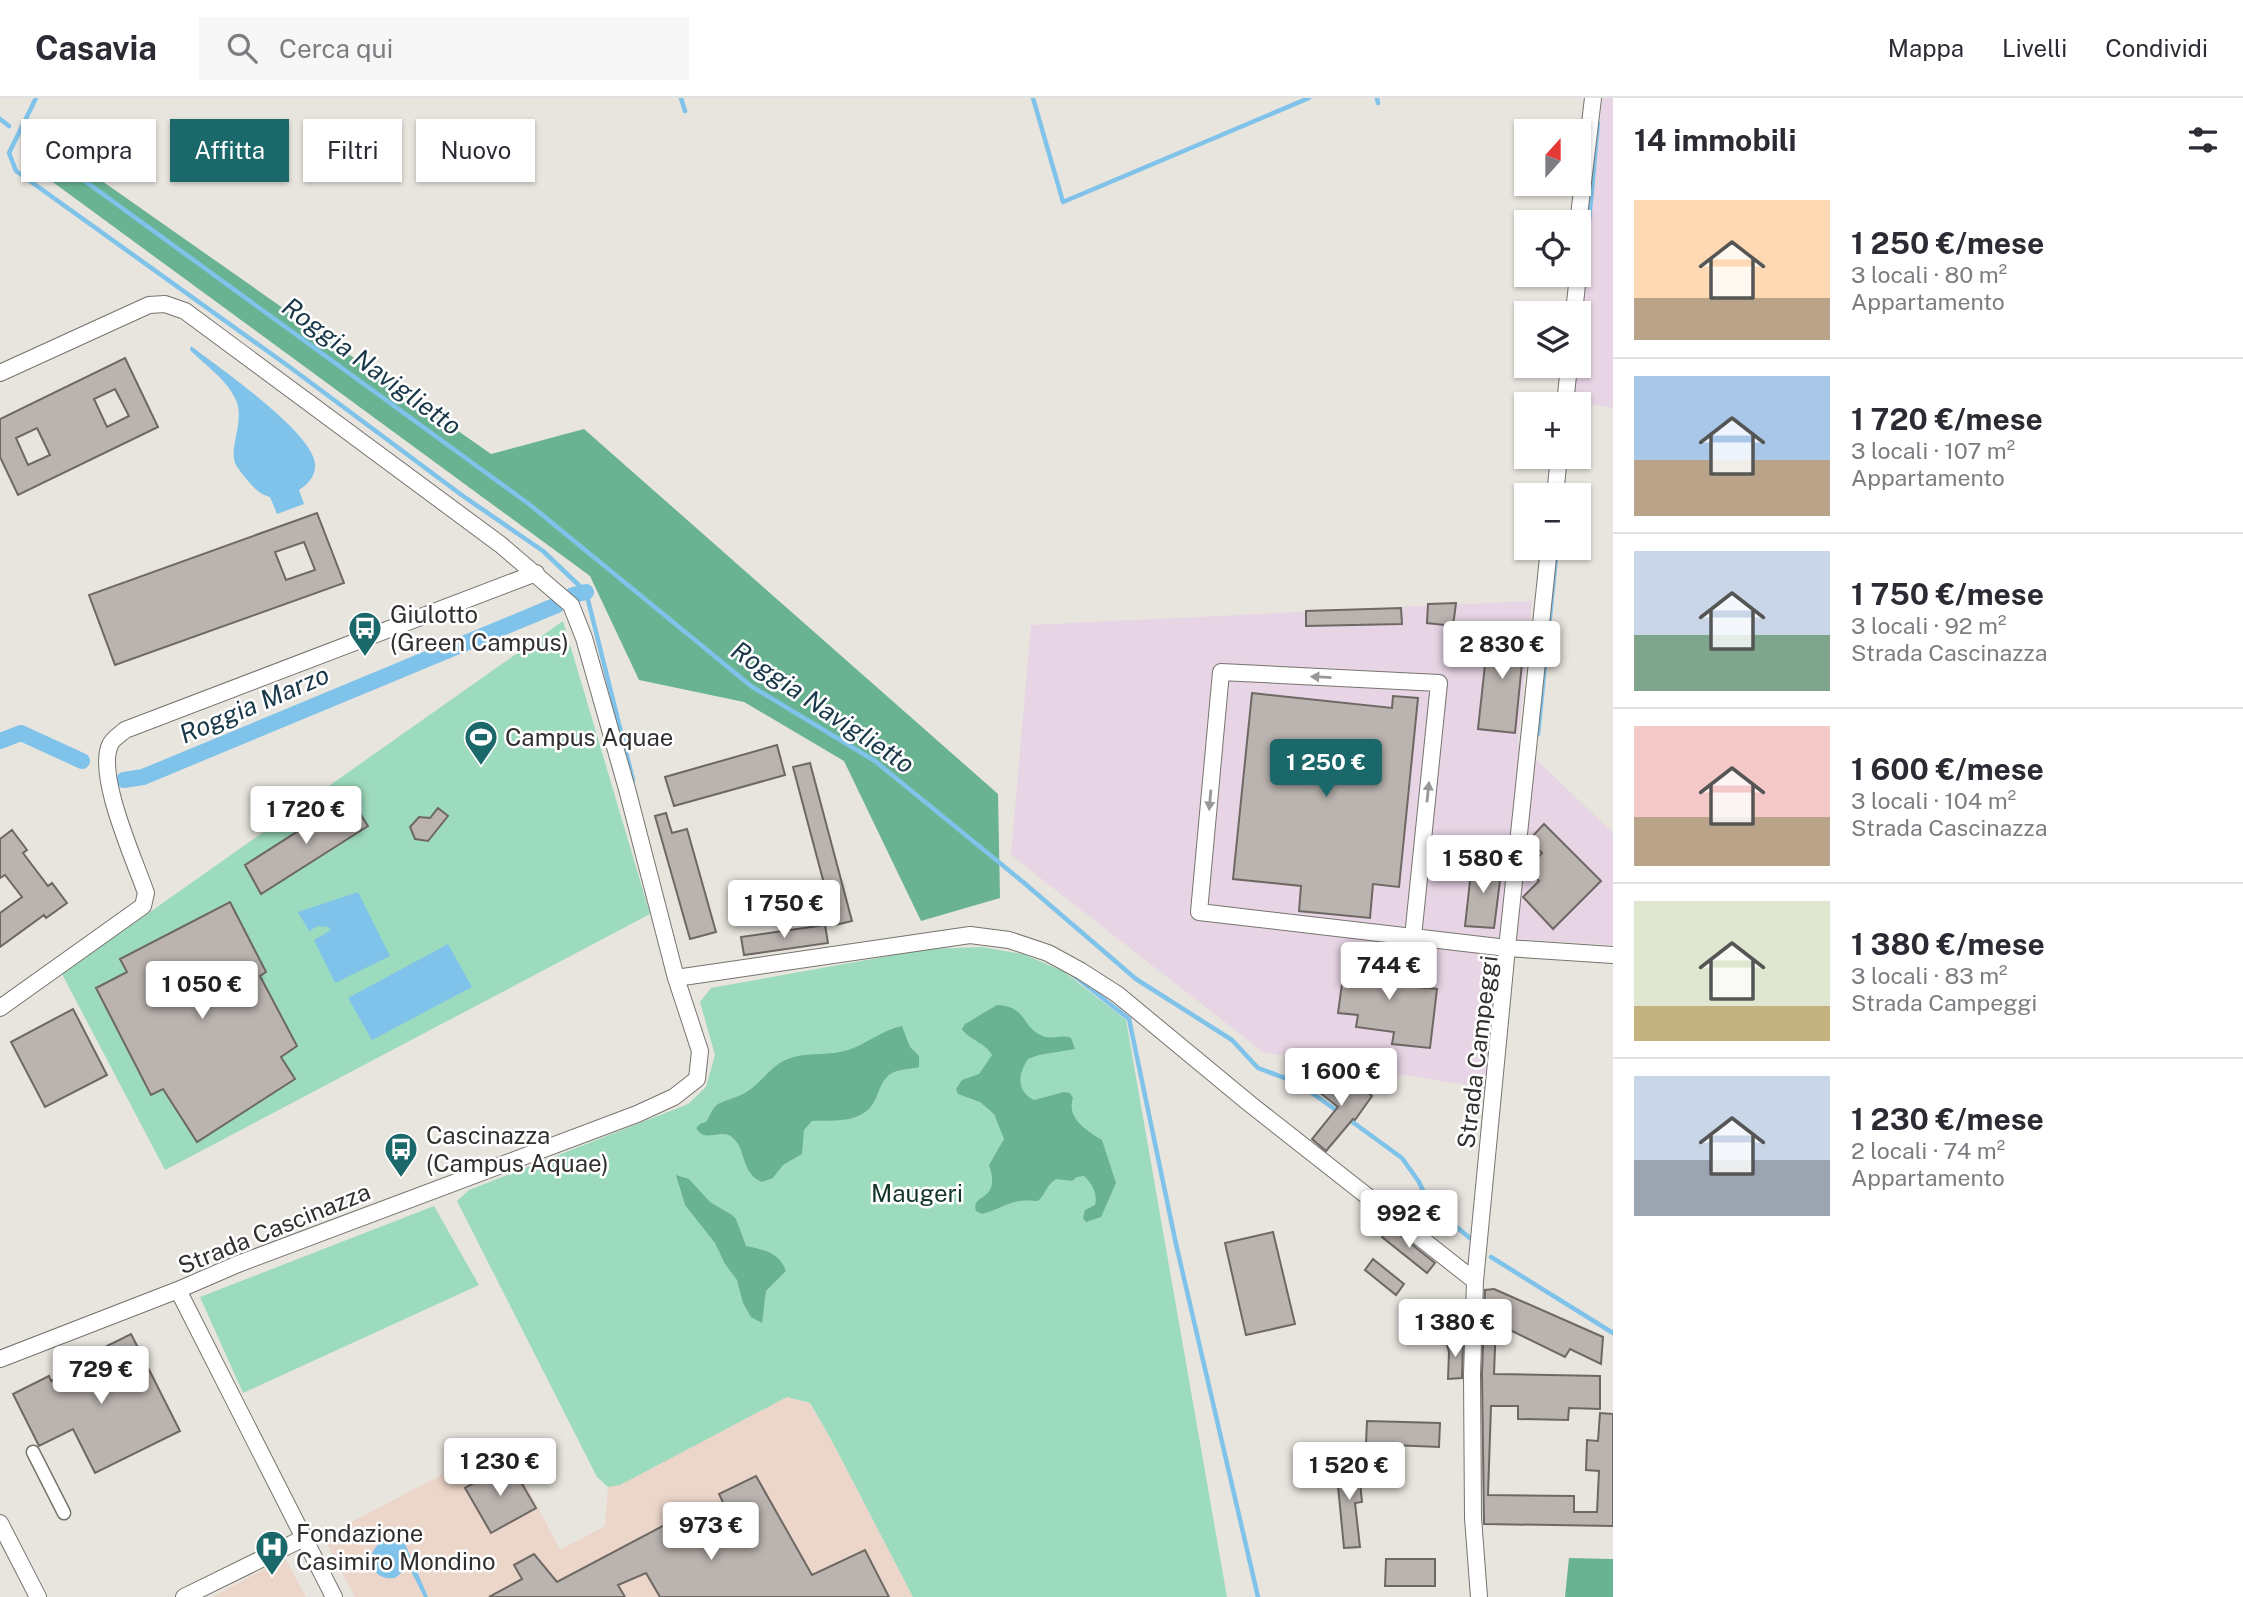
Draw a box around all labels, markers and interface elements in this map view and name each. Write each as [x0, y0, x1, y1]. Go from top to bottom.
search box [199, 17, 689, 80]
text: Casavia [35, 29, 157, 67]
icon: search [223, 29, 261, 67]
text: Cerca qui [279, 33, 393, 64]
text: Mappa [1888, 34, 1964, 62]
text: Livelli [2002, 34, 2067, 62]
text: Condividi [2105, 34, 2208, 62]
chip: Compra [21, 119, 156, 182]
chip: Affitta [170, 119, 289, 182]
chip: Filtri [303, 119, 402, 182]
chip: Nuovo [416, 119, 535, 182]
north arrow [1514, 119, 1591, 196]
map controls [1514, 119, 1591, 560]
icon: filters [2184, 121, 2222, 159]
text: 14 immobili [1634, 122, 1796, 158]
button: locate [1514, 210, 1591, 287]
text: 1 250 €/mese [1851, 225, 2044, 261]
icon: home [1690, 228, 1774, 312]
text: 3 locali · 80 m² [1851, 261, 2007, 288]
text: Appartamento [1851, 288, 2005, 315]
water label: Roggia Naviglietto [276, 291, 468, 441]
button: layers [1514, 301, 1591, 378]
button: + [1514, 392, 1591, 469]
text: 1 720 €/mese [1851, 401, 2043, 437]
icon: home [1690, 404, 1774, 488]
text: 3 locali · 107 m² [1851, 437, 2015, 464]
text: Appartamento [1851, 464, 2005, 491]
button: − [1514, 483, 1591, 560]
text: 1 750 €/mese [1851, 576, 2044, 612]
icon: home [1690, 579, 1774, 663]
place label: Giulotto (Green Campus) [390, 600, 569, 656]
bus stop icon: Giulotto (Green Campus) [346, 609, 384, 658]
text: 3 locali · 92 m² [1851, 612, 2006, 639]
pin: 2 830 € [1437, 622, 1567, 681]
text: 2 830 € [1459, 630, 1545, 657]
water label: Roggia Naviglietto [726, 634, 920, 780]
text: Strada Cascinazza [1851, 639, 2047, 666]
water label: Roggia Marzo [174, 659, 334, 749]
one-way arrow [1309, 672, 1331, 683]
sports icon: Campus Aquae [462, 718, 500, 767]
place label: Campus Aquae [505, 723, 673, 751]
pin: 1 250 € [1261, 740, 1391, 799]
text: 1 250 € [1286, 748, 1366, 775]
text: 1 600 €/mese [1851, 751, 2044, 787]
icon: home [1690, 754, 1774, 838]
one-way arrow [1422, 781, 1433, 803]
pin: 1 720 € [241, 786, 371, 846]
text: 3 locali · 104 m² [1851, 787, 2016, 814]
one-way arrow [1204, 789, 1215, 811]
text: 1 720 € [266, 795, 346, 822]
text: Strada Cascinazza [1851, 814, 2047, 841]
pin: 1 580 € [1418, 836, 1548, 895]
text: 1 580 € [1443, 844, 1523, 871]
pin: 1 750 € [719, 880, 849, 940]
text: 1 750 € [744, 889, 824, 916]
text: 1 380 €/mese [1851, 926, 2045, 962]
icon: home [1690, 929, 1774, 1013]
pin: 744 € [1340, 942, 1438, 1002]
text: 744 € [1357, 951, 1421, 978]
street label: Strada Campeggi [1451, 954, 1503, 1150]
pin: 1 050 € [137, 962, 267, 1021]
text: 3 locali · 83 m² [1851, 962, 2008, 989]
text: 1 050 € [162, 970, 242, 997]
text: Strada Campeggi [1851, 989, 2037, 1016]
pin: 1 600 € [1276, 1048, 1406, 1108]
text: 1 600 € [1301, 1057, 1381, 1084]
text: 1 230 €/mese [1851, 1101, 2044, 1137]
icon: home [1690, 1104, 1774, 1188]
place label: Cascinazza (Campus Aquae) [426, 1121, 609, 1177]
bus stop icon: Cascinazza (Campus Aquae) [382, 1130, 420, 1179]
text: 2 locali · 74 m² [1851, 1137, 2005, 1164]
text: Appartamento [1851, 1164, 2005, 1191]
street label: Strada Cascinazza [174, 1177, 374, 1279]
park label: Maugeri [871, 1179, 963, 1207]
pin: 992 € [1360, 1190, 1458, 1250]
text: 992 € [1376, 1199, 1442, 1226]
pin: 1 380 € [1390, 1300, 1520, 1359]
text: 1 380 € [1415, 1308, 1495, 1335]
pin: 729 € [52, 1346, 150, 1406]
text: 729 € [69, 1355, 133, 1382]
pin: 1 230 € [435, 1438, 565, 1498]
pin: 1 520 € [1284, 1442, 1414, 1502]
text: 1 230 € [460, 1447, 540, 1474]
text: 1 520 € [1309, 1451, 1389, 1478]
pin: 973 € [662, 1502, 760, 1562]
text: 973 € [679, 1511, 743, 1538]
place label: Fondazione Casimiro Mondino [296, 1519, 496, 1575]
hospital icon: Fondazione Casimiro Mondino [253, 1528, 291, 1577]

